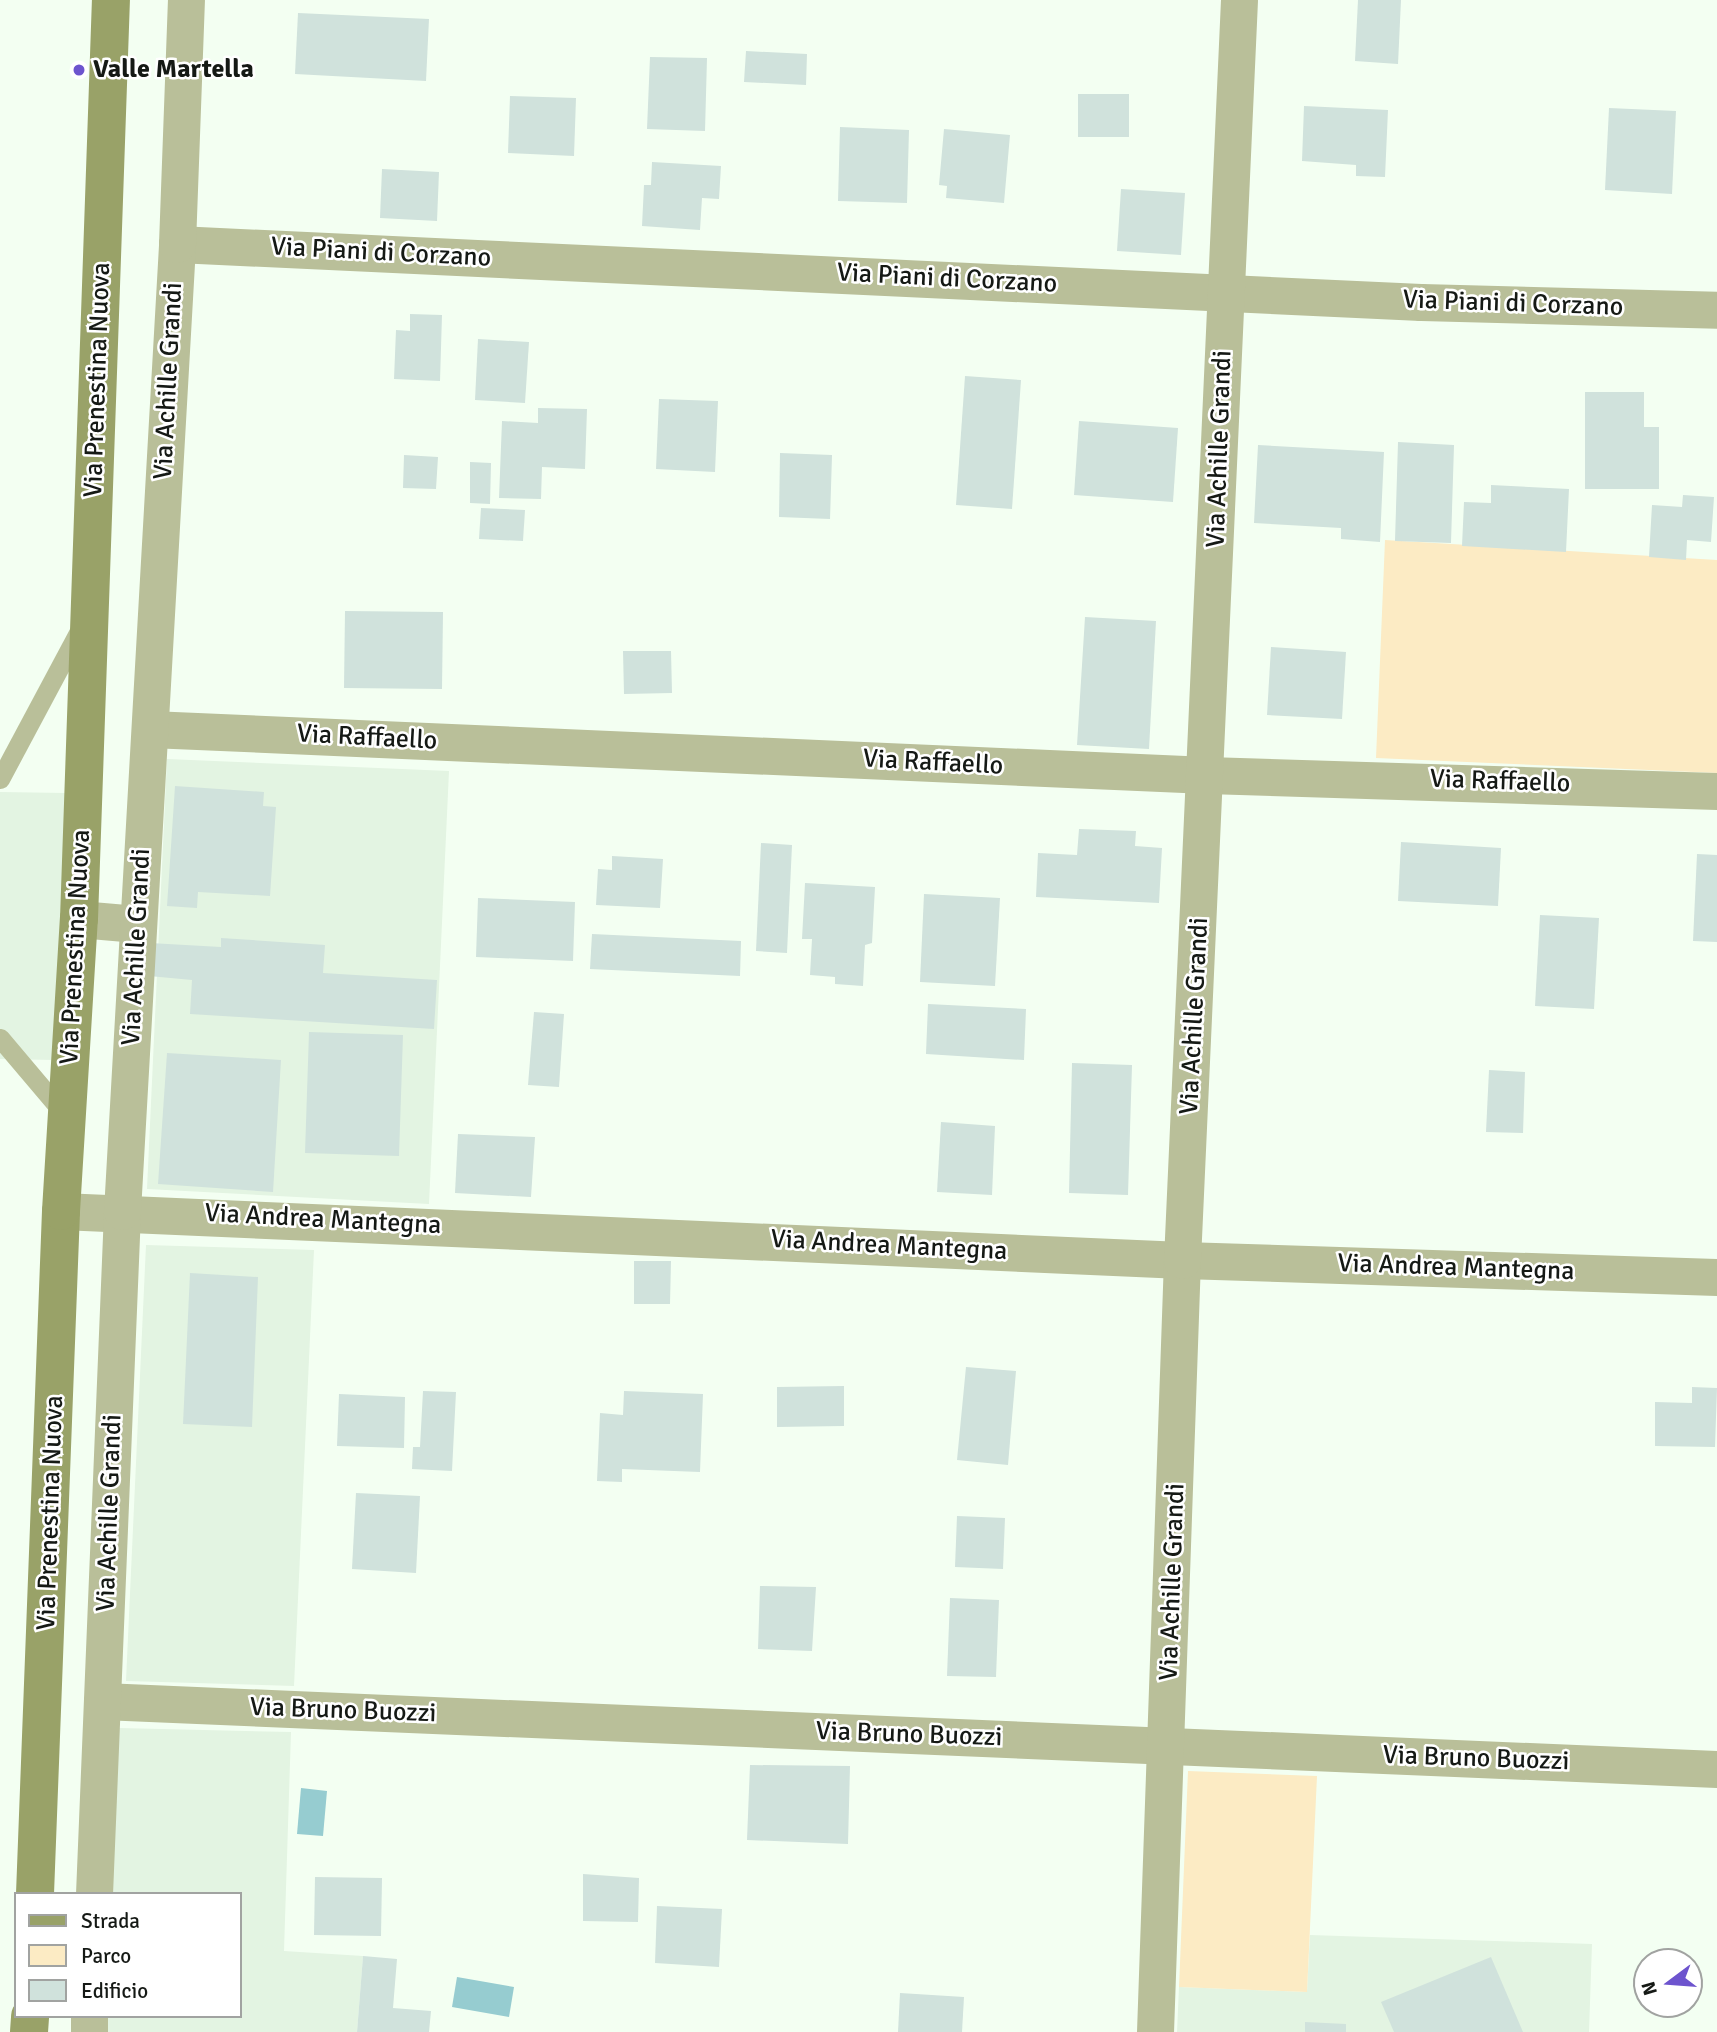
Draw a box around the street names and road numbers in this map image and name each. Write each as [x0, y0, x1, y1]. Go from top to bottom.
street label: Via Piani di Corzano [270, 232, 492, 274]
street label: Via Piani di Corzano [836, 258, 1058, 300]
street label: Via Prenestina Nuova [78, 262, 118, 498]
street label: Via Achille Grandi [148, 281, 190, 481]
street label: Via Piani di Corzano [1402, 285, 1624, 323]
street label: Via Achille Grandi [1201, 350, 1239, 548]
street label: Via Raffaello [296, 719, 438, 757]
street label: Via Raffaello [862, 744, 1004, 782]
street label: Via Raffaello [1429, 764, 1571, 800]
street label: Via Prenestina Nuova [54, 829, 98, 1065]
street label: Via Achille Grandi [116, 847, 158, 1047]
street label: Via Achille Grandi [1174, 916, 1216, 1116]
street label: Via Andrea Mantegna [204, 1198, 442, 1242]
street label: Via Andrea Mantegna [770, 1224, 1008, 1268]
street label: Via Andrea Mantegna [1337, 1248, 1575, 1288]
street label: Via Prenestina Nuova [31, 1395, 71, 1631]
street label: Via Achille Grandi [91, 1414, 129, 1612]
street label: Via Achille Grandi [1154, 1483, 1192, 1681]
street label: Via Bruno Buozzi [249, 1692, 437, 1730]
street label: Via Bruno Buozzi [815, 1716, 1003, 1754]
street label: Via Bruno Buozzi [1382, 1740, 1570, 1778]

